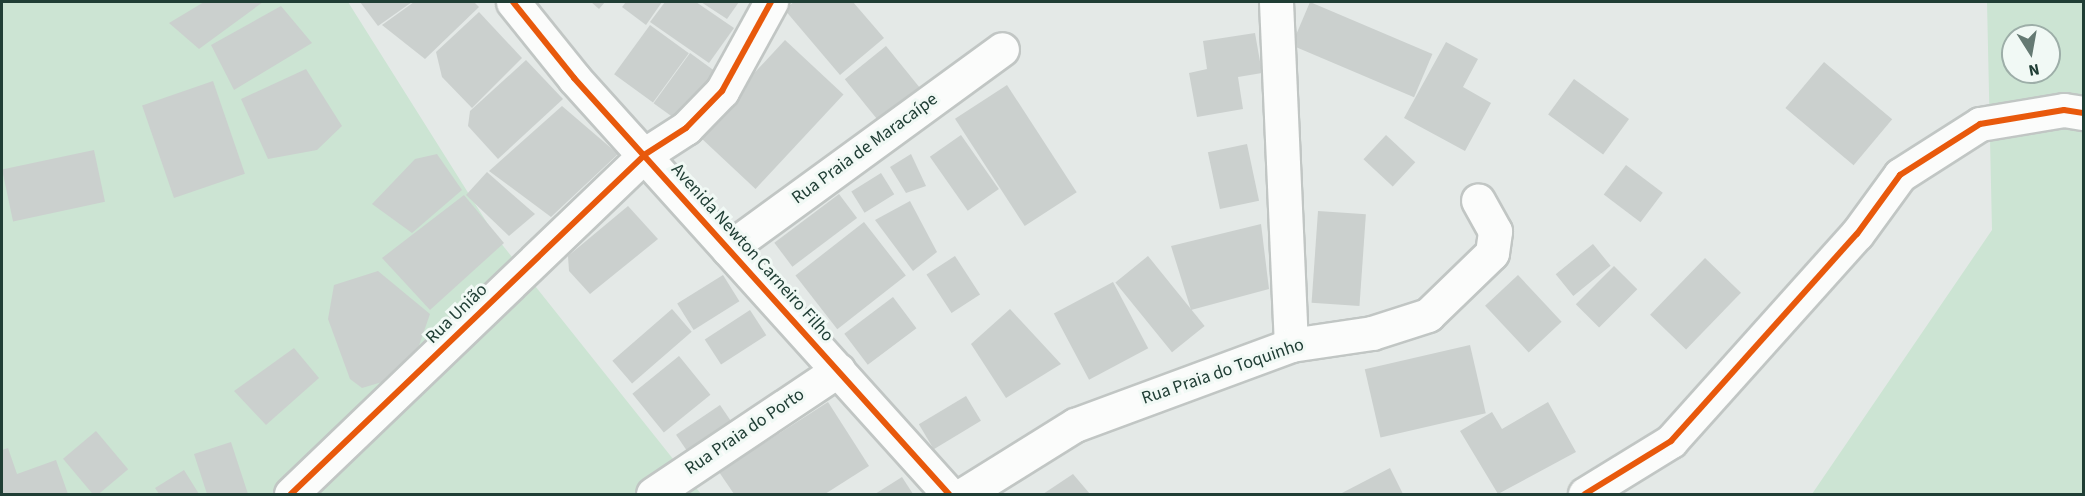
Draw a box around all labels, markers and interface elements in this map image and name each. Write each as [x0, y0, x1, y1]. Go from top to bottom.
north arrow [2001, 24, 2061, 84]
text: N [2027, 58, 2041, 82]
street label: Rua Praia de Maracaípe [788, 89, 942, 209]
street label: Avenida Newton Carneiro Filho [666, 160, 838, 346]
street label: Rua União [422, 279, 492, 349]
street label: Rua Praia do Toquinho [1139, 334, 1307, 410]
street label: Rua Praia do Porto [681, 384, 809, 480]

